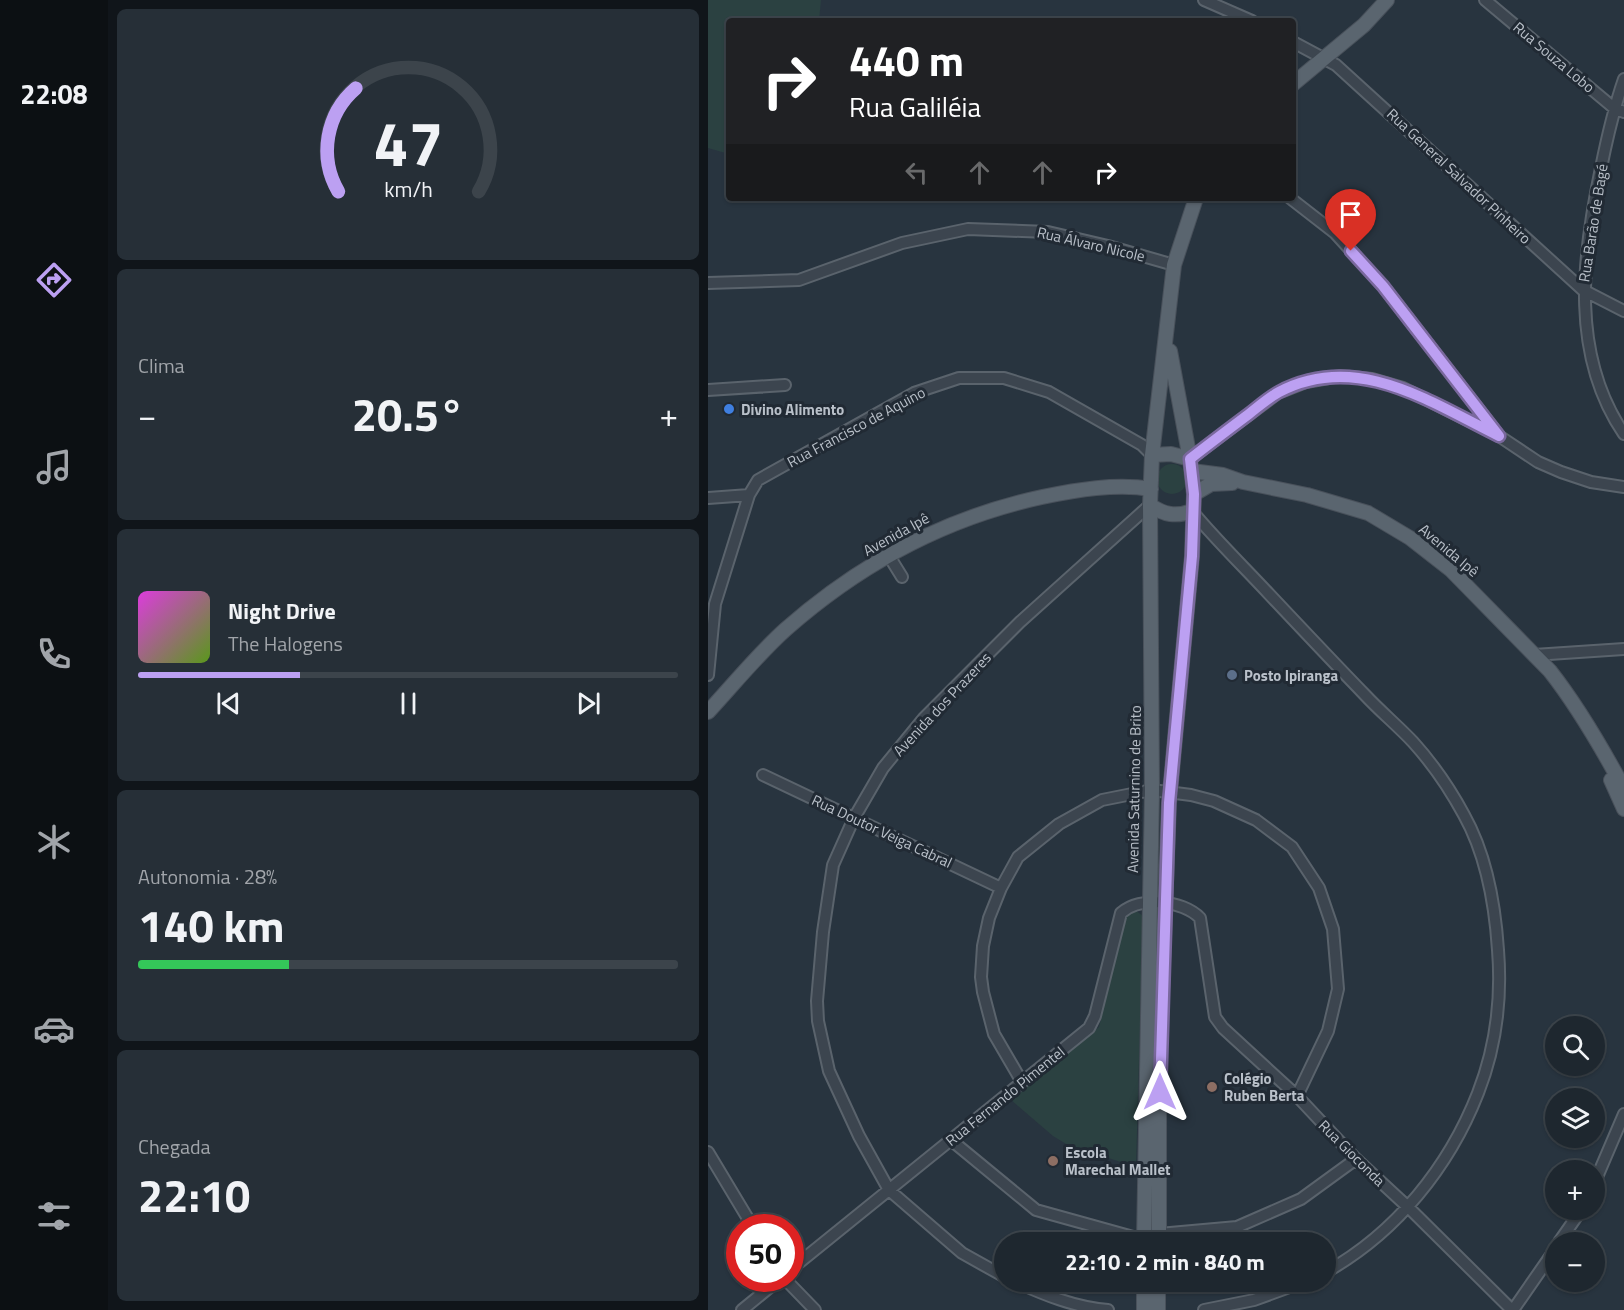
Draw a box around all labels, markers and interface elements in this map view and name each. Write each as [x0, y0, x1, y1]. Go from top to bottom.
street label: Rua Souza Lobo [1508, 16, 1600, 98]
text: 440 m [849, 28, 964, 92]
icon: right [750, 42, 828, 120]
text: 22:08 [20, 73, 88, 114]
text: Rua Galiléia [849, 86, 981, 127]
text: 47 [373, 95, 443, 190]
street label: Rua General Salvador Pinheiro [1382, 103, 1536, 249]
icon: left [900, 156, 933, 189]
icon: ahead [963, 156, 996, 189]
icon: ahead [1026, 156, 1059, 189]
icon: right [1089, 156, 1122, 189]
street label: Rua Barão de Bagé [1572, 162, 1614, 284]
text: km/h [384, 173, 432, 205]
pin [1325, 189, 1376, 251]
icon: arrive [1334, 198, 1367, 231]
street label: Rua Álvaro Nicole [1035, 220, 1147, 268]
icon: directions [33, 259, 75, 301]
text: Clima [138, 350, 185, 381]
text: 20.5° [352, 380, 464, 448]
street label: Rua Francisco de Aquino [783, 381, 929, 473]
text: − [138, 390, 156, 440]
text: + [660, 390, 678, 440]
place label: Divino Alimento [741, 398, 844, 421]
marker: Divino Alimento [722, 402, 736, 416]
icon: music [33, 446, 75, 488]
street label: Avenida Ipê [859, 506, 933, 562]
street label: Avenida Ipê [1414, 518, 1484, 582]
text: Night Drive [228, 594, 336, 628]
text: The Halogens [228, 628, 343, 659]
icon: phone [33, 633, 75, 675]
street label: Avenida dos Prazeres [888, 647, 996, 761]
place label: Posto Ipiranga [1244, 664, 1339, 687]
marker: Posto Ipiranga [1225, 668, 1239, 682]
icon: previous [212, 687, 245, 720]
icon: pause [392, 687, 425, 720]
icon: next [572, 687, 605, 720]
street label: Avenida Saturnino de Brito [1121, 705, 1147, 873]
street label: Rua Doutor Veiga Cabral [808, 788, 956, 874]
icon: climate [33, 821, 75, 863]
text: Autonomia · 28% [138, 861, 277, 892]
text: 140 km [138, 891, 284, 959]
icon: car [33, 1008, 75, 1050]
map controls [1545, 1016, 1605, 1292]
button: search [1545, 1016, 1605, 1076]
street label: Rua Fernando Pimentel [940, 1041, 1070, 1151]
position arrow [1128, 1060, 1192, 1124]
place label: Colégio Ruben Berta [1224, 1067, 1305, 1107]
marker: Colégio Ruben Berta [1205, 1080, 1219, 1094]
button: layers [1545, 1088, 1605, 1148]
street label: Rua Gioconda [1313, 1114, 1391, 1192]
text: Chegada [138, 1131, 211, 1162]
place label: Escola Marechal Mallet [1065, 1141, 1171, 1181]
marker: Escola Marechal Mallet [1046, 1154, 1060, 1168]
button: + [1545, 1160, 1605, 1220]
text: 22:10 [138, 1161, 250, 1229]
icon: filters [33, 1195, 75, 1237]
speed limit sign: 50 [726, 1214, 804, 1292]
button: − [1545, 1232, 1605, 1292]
text: 22:10 · 2 min · 840 m [1065, 1245, 1265, 1279]

